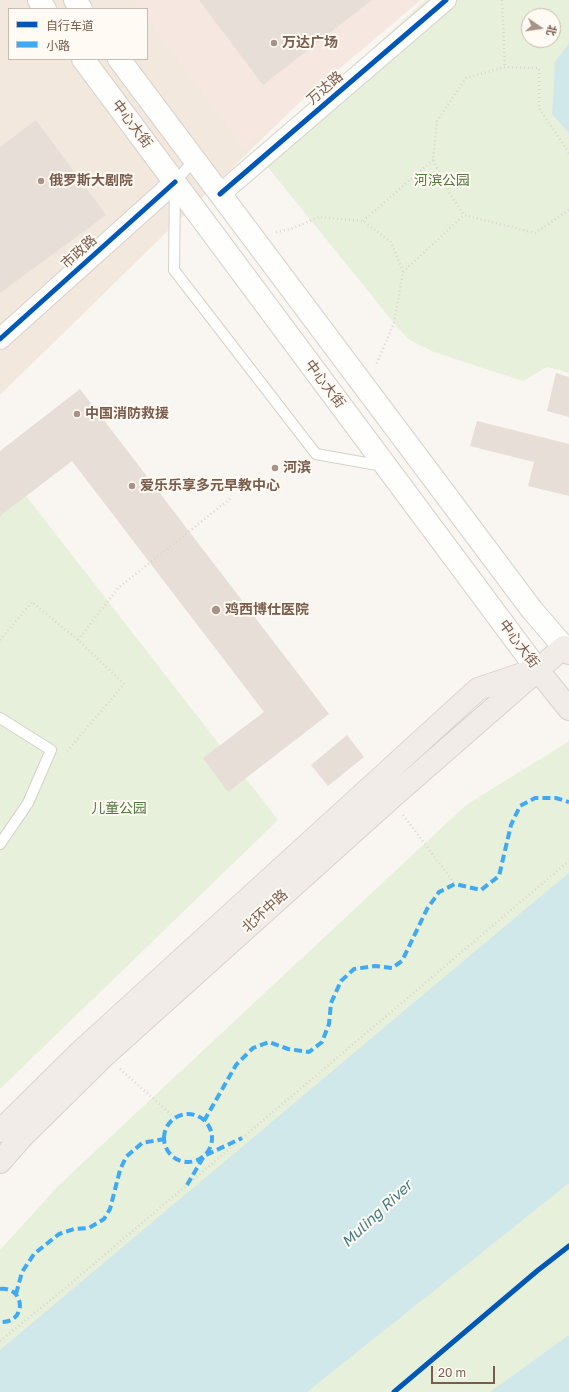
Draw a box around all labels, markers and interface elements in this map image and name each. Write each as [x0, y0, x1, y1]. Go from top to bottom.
legend [8, 8, 148, 60]
north arrow [521, 8, 561, 48]
text: 自行车道 [46, 18, 94, 33]
text: 北 [545, 24, 560, 37]
place label: 万达广场 [282, 35, 338, 51]
text: 小路 [46, 38, 70, 53]
marker: 万达广场 [269, 38, 279, 48]
street label: 万达路 [304, 68, 346, 108]
street label: 中心大街 [108, 97, 156, 151]
place label: 俄罗斯大剧院 [49, 173, 133, 189]
park label: 河滨公园 [414, 173, 470, 189]
marker: 俄罗斯大剧院 [36, 176, 46, 186]
street label: 市政路 [58, 232, 100, 272]
street label: 中心大街 [301, 357, 349, 411]
place label: 中国消防救援 [85, 406, 169, 422]
marker: 中国消防救援 [72, 409, 82, 419]
place label: 河滨 [283, 460, 311, 476]
marker: 河滨 [270, 463, 280, 473]
place label: 爱乐乐享多元早教中心 [140, 478, 280, 494]
marker: 爱乐乐享多元早教中心 [127, 481, 137, 491]
place label: 鸡西博仕医院 [225, 602, 309, 618]
marker: 鸡西博仕医院 [210, 604, 222, 616]
street label: 中心大街 [495, 617, 543, 671]
park label: 儿童公园 [91, 801, 147, 817]
street label: 北环中路 [239, 886, 291, 936]
water label: Muling River [338, 1177, 416, 1251]
scale bar [433, 1358, 497, 1384]
text: 20 m [438, 1365, 466, 1380]

